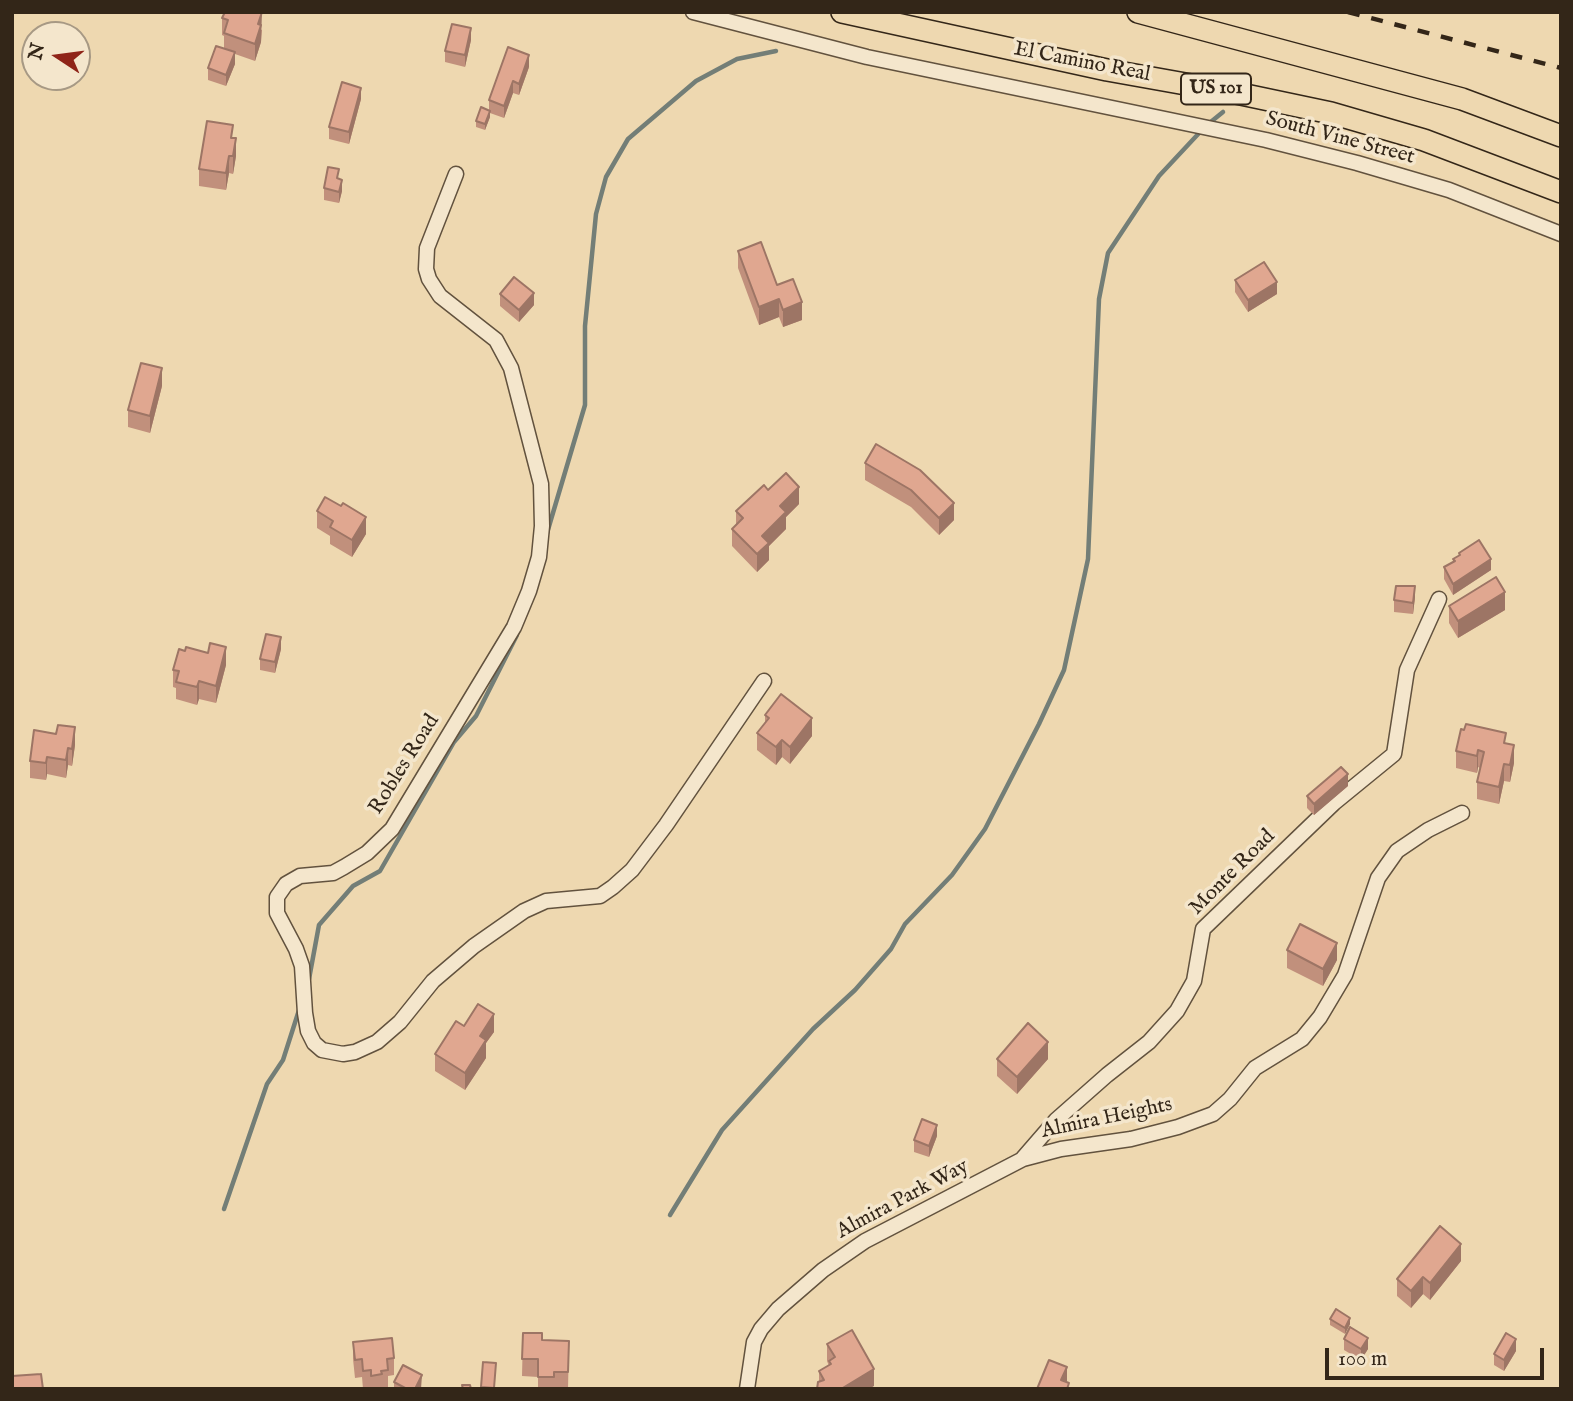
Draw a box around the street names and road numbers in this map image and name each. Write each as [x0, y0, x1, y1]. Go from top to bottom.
street label: El Camino Real [1012, 37, 1152, 89]
road number: US 101 [1181, 74, 1251, 104]
street label: South Vine Street [1263, 107, 1417, 171]
street label: Robles Road [364, 710, 446, 820]
street label: Monte Road [1185, 825, 1281, 921]
street label: Almira Heights [1039, 1093, 1175, 1145]
street label: Almira Park Way [833, 1155, 973, 1245]

